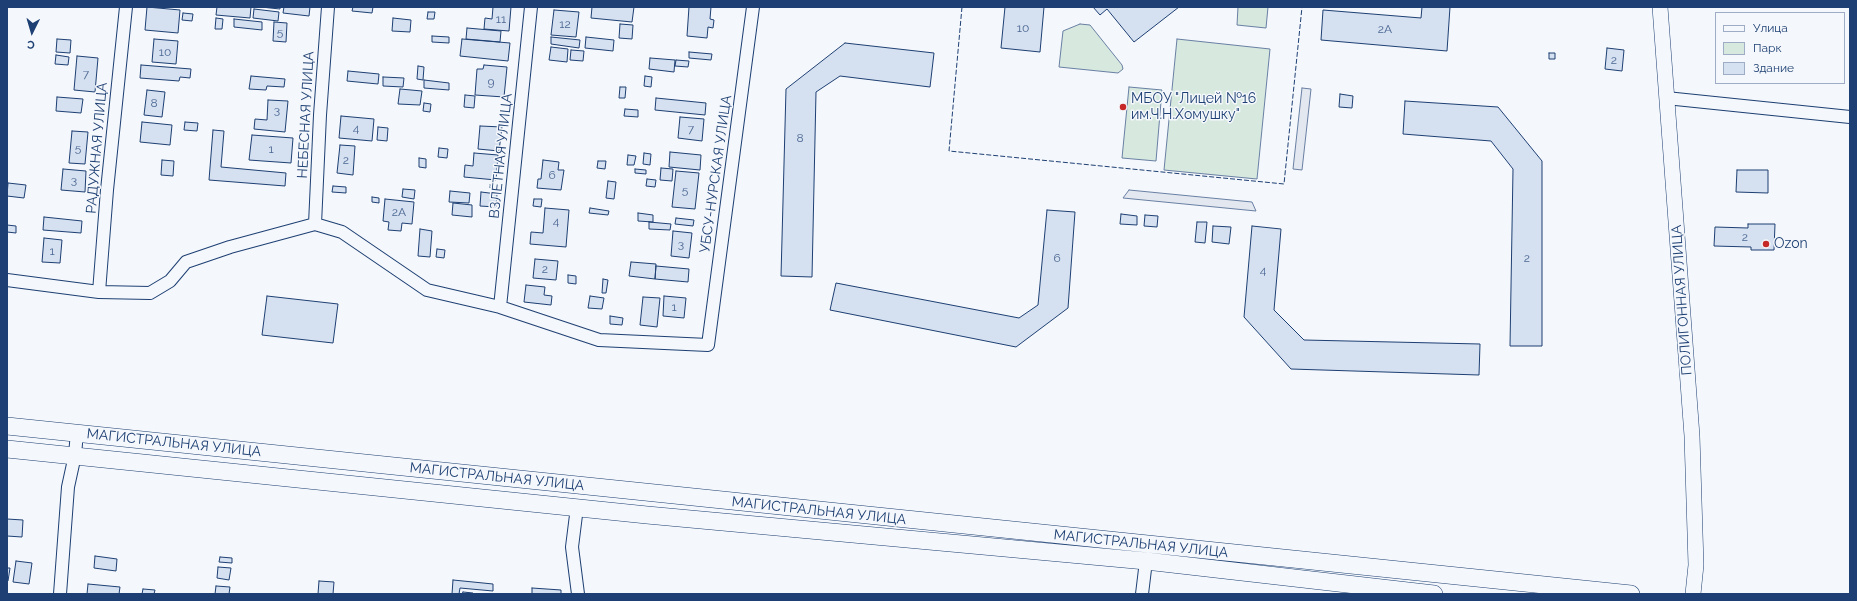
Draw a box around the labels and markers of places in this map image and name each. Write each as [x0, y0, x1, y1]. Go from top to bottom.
place label: МБОУ "Лицей №16 им.Ч.Н.Хомушку" [1131, 91, 1256, 124]
marker: МБОУ "Лицей №16 им.Ч.Н.Хомушку" [1118, 102, 1128, 112]
place label: Ozon [1774, 236, 1808, 252]
marker: Ozon [1761, 239, 1771, 249]

